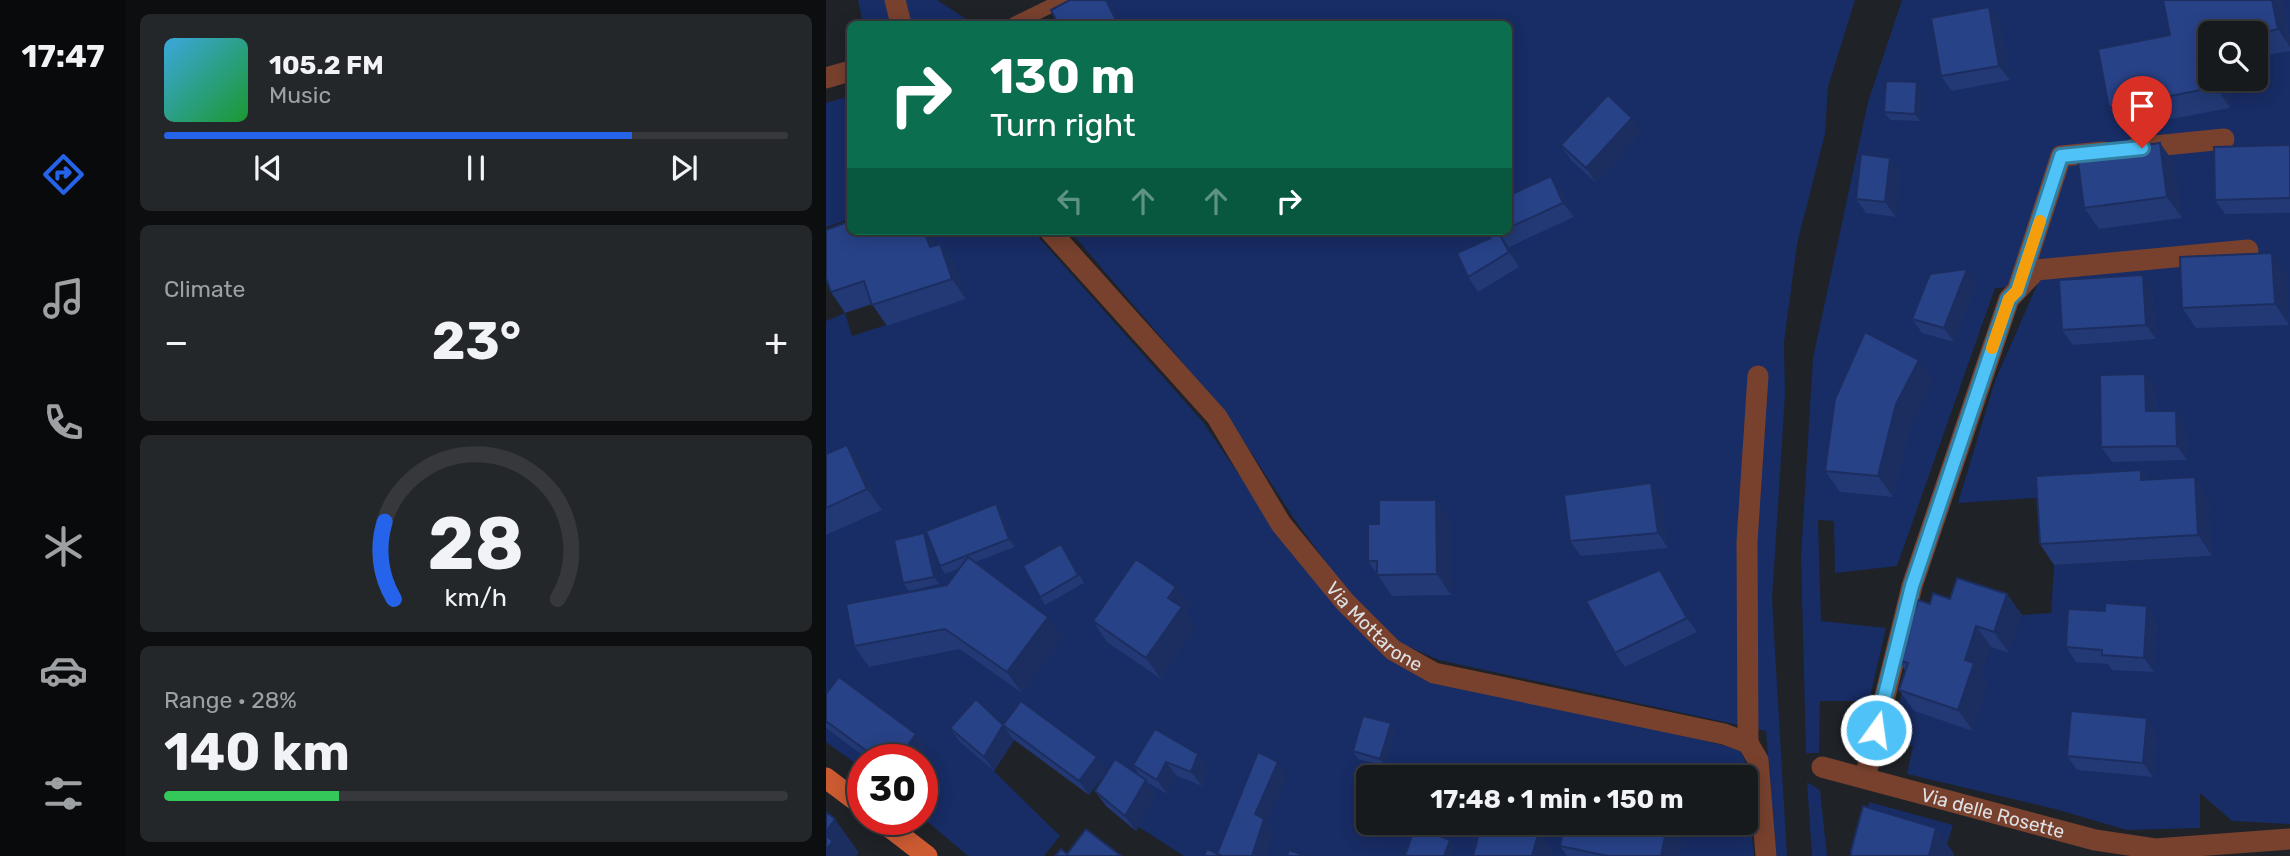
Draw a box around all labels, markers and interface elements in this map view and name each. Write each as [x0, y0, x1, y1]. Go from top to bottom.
map controls [2198, 21, 2268, 91]
button: search [2198, 21, 2268, 91]
text: 17:47 [22, 37, 105, 75]
text: 130 m [990, 47, 1135, 105]
icon: right [875, 49, 966, 140]
text: 105.2 FM [269, 50, 384, 81]
pin [2112, 76, 2172, 148]
text: Music [269, 81, 331, 109]
icon: arrive [2123, 87, 2161, 125]
text: Turn right [990, 106, 1135, 144]
icon: previous [249, 149, 287, 187]
icon: pause [457, 149, 495, 187]
icon: next [665, 149, 703, 187]
icon: directions [39, 150, 88, 199]
icon: left [1051, 182, 1089, 220]
icon: ahead [1124, 182, 1162, 220]
icon: ahead [1197, 182, 1235, 220]
icon: right [1270, 182, 1308, 220]
icon: music [39, 274, 88, 323]
text: Climate [164, 275, 245, 303]
text: 23° [432, 310, 521, 372]
text: − [164, 319, 189, 365]
text: + [764, 319, 788, 365]
icon: phone [39, 398, 88, 447]
text: 28 [428, 502, 524, 588]
icon: climate [39, 522, 88, 571]
street label: Via Mottarone [1321, 577, 1427, 676]
text: km/h [445, 583, 507, 612]
icon: car [39, 646, 88, 695]
text: Range · 28% [164, 686, 297, 714]
position arrow [1839, 693, 1913, 767]
text: 140 km [164, 721, 350, 783]
speed limit sign: 30 [847, 744, 938, 835]
icon: filters [39, 769, 88, 818]
street label: Via delle Rosette [1919, 783, 2067, 843]
text: 17:48 · 1 min · 150 m [1430, 784, 1684, 815]

